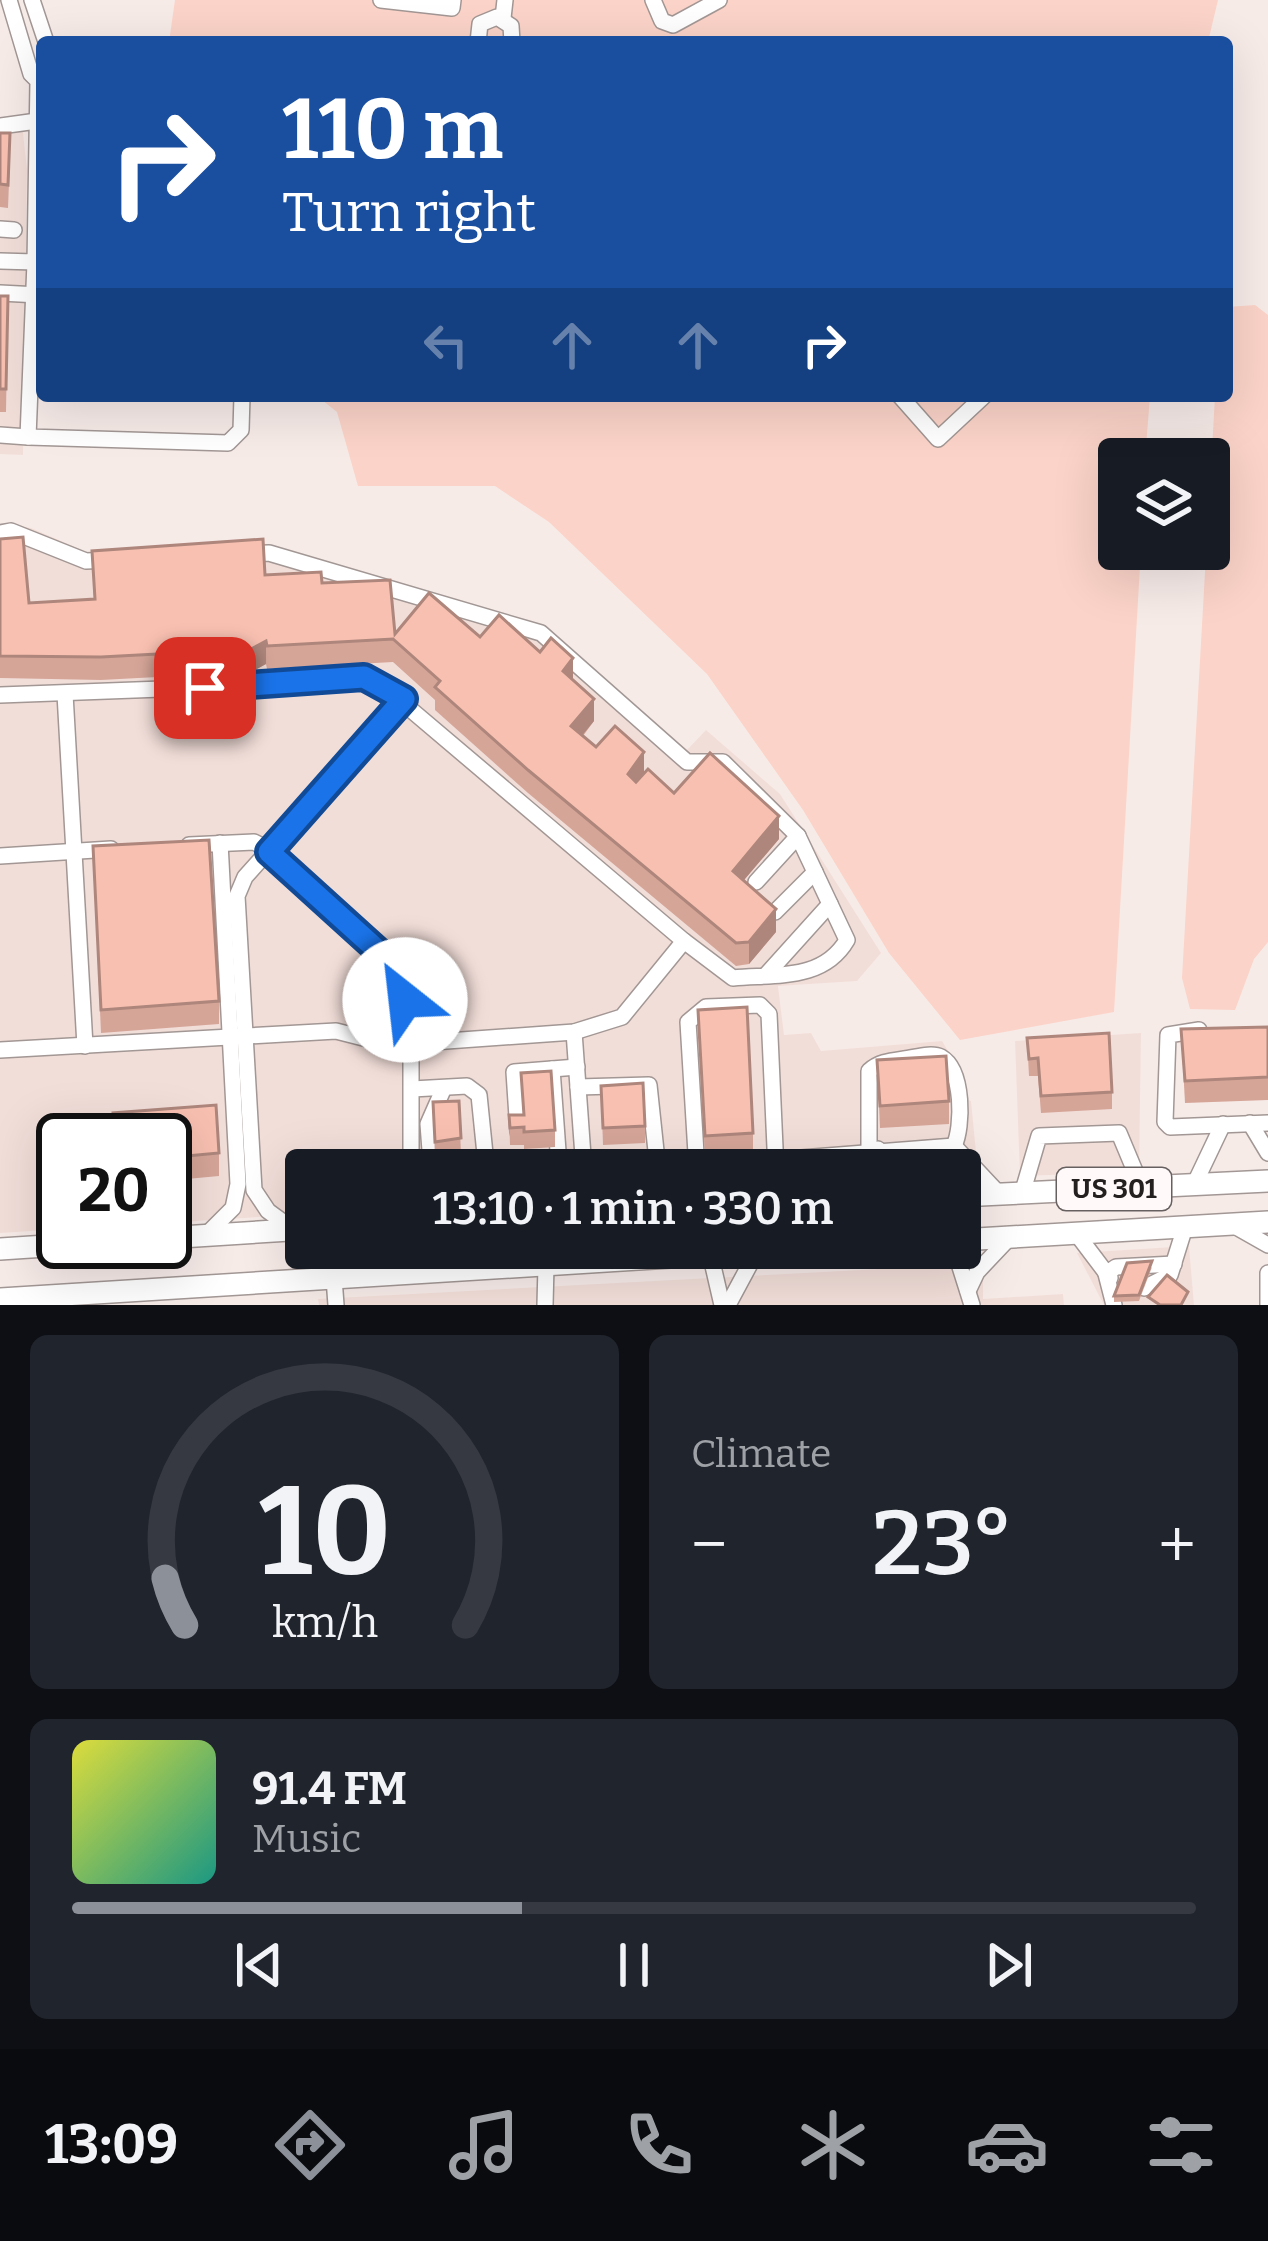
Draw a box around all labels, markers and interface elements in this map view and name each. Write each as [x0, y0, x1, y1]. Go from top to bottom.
text: 110 m [282, 79, 503, 180]
icon: right [84, 84, 240, 240]
text: Turn right [282, 181, 536, 245]
icon: left [413, 312, 479, 378]
icon: ahead [539, 312, 605, 378]
icon: ahead [665, 312, 731, 378]
icon: right [791, 312, 857, 378]
map controls [1098, 438, 1230, 570]
button: layers [1098, 438, 1230, 570]
pin [154, 637, 256, 739]
icon: arrive [172, 655, 238, 721]
position arrow [342, 937, 468, 1063]
speed limit sign: 20 [36, 1113, 192, 1269]
road number: US 301 [1057, 1168, 1171, 1210]
text: 13:10 · 1 min · 330 m [433, 1182, 833, 1236]
text: Climate [691, 1431, 831, 1477]
text: 10 [258, 1457, 391, 1607]
text: 23° [872, 1490, 1014, 1598]
text: − [691, 1505, 727, 1584]
text: + [1158, 1505, 1196, 1584]
text: km/h [271, 1597, 378, 1648]
text: 91.4 FM [252, 1762, 407, 1816]
text: Music [252, 1816, 361, 1862]
icon: previous [226, 1932, 292, 1998]
icon: pause [601, 1932, 667, 1998]
icon: next [976, 1932, 1042, 1998]
icon: directions [268, 2103, 352, 2187]
icon: music [442, 2103, 526, 2187]
icon: phone [617, 2103, 701, 2187]
icon: climate [791, 2103, 875, 2187]
icon: car [965, 2103, 1049, 2187]
icon: filters [1139, 2103, 1223, 2187]
text: 13:09 [45, 2113, 178, 2177]

